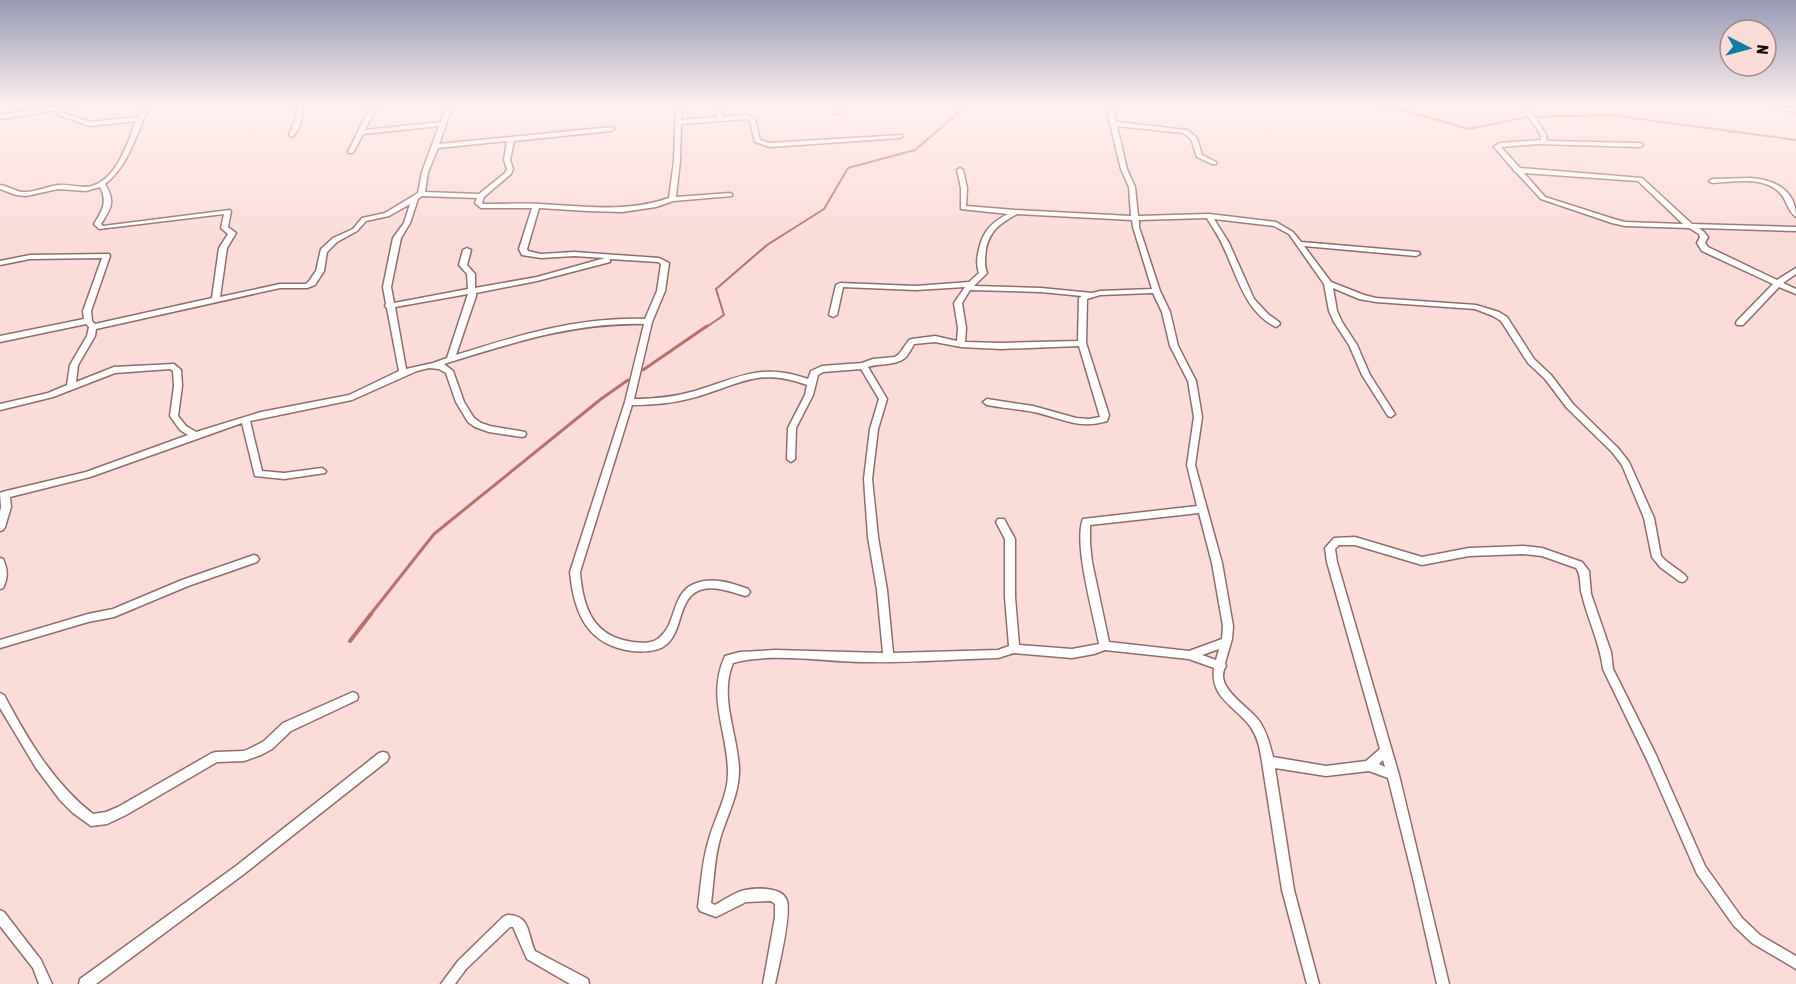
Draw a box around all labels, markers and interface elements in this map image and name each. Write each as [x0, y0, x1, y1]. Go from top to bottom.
north arrow [1718, 18, 1778, 78]
text: N [1753, 44, 1772, 55]

